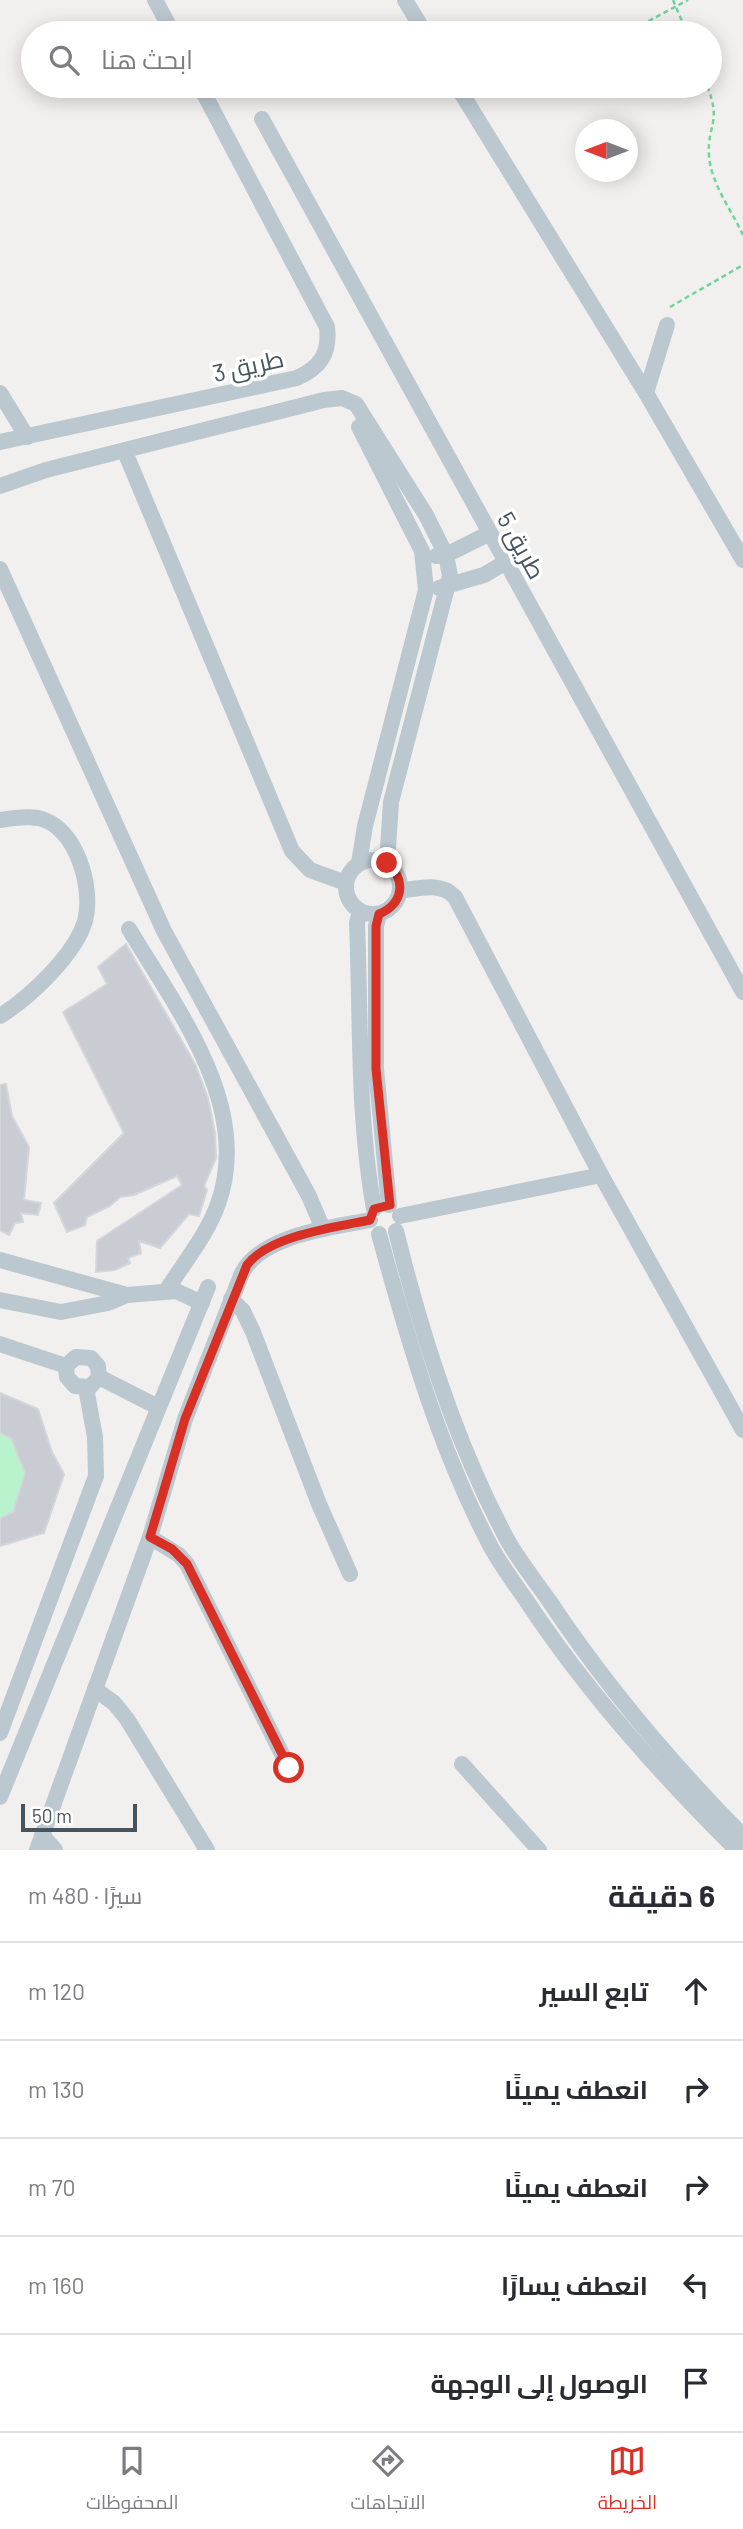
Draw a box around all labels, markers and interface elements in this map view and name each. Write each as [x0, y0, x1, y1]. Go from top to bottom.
search box [21, 21, 722, 98]
icon: search [45, 41, 83, 79]
text: ابحث هنا [101, 43, 193, 74]
north arrow [575, 119, 638, 182]
street label: طريق 3 [210, 343, 287, 389]
street label: طريق 5 [490, 506, 552, 584]
route end [371, 847, 402, 878]
route start [273, 1752, 304, 1783]
scale bar [21, 1801, 136, 1833]
text: 50 m [32, 1804, 72, 1827]
text: 6 دقيقة [608, 1877, 715, 1913]
text: سيرًا · 480 m [28, 1881, 142, 1909]
icon: ahead [677, 1972, 715, 2010]
text: تابع السير [539, 1975, 648, 2006]
text: 120 m [28, 1977, 85, 2005]
icon: right [677, 2070, 715, 2108]
text: انعطف يمينًا [504, 2073, 648, 2104]
text: 130 m [28, 2075, 85, 2103]
icon: right [677, 2168, 715, 2206]
text: انعطف يمينًا [504, 2171, 648, 2202]
text: 70 m [28, 2173, 76, 2201]
icon: left [677, 2266, 715, 2304]
text: انعطف يسارًا [501, 2269, 648, 2300]
text: 160 m [28, 2271, 85, 2299]
icon: arrive [677, 2364, 715, 2402]
text: الوصول إلى الوجهة [430, 2367, 648, 2398]
tab: المحفوظات [86, 2442, 179, 2520]
tab: الاتجاهات [350, 2442, 426, 2520]
tab: الخريطة [598, 2442, 657, 2520]

